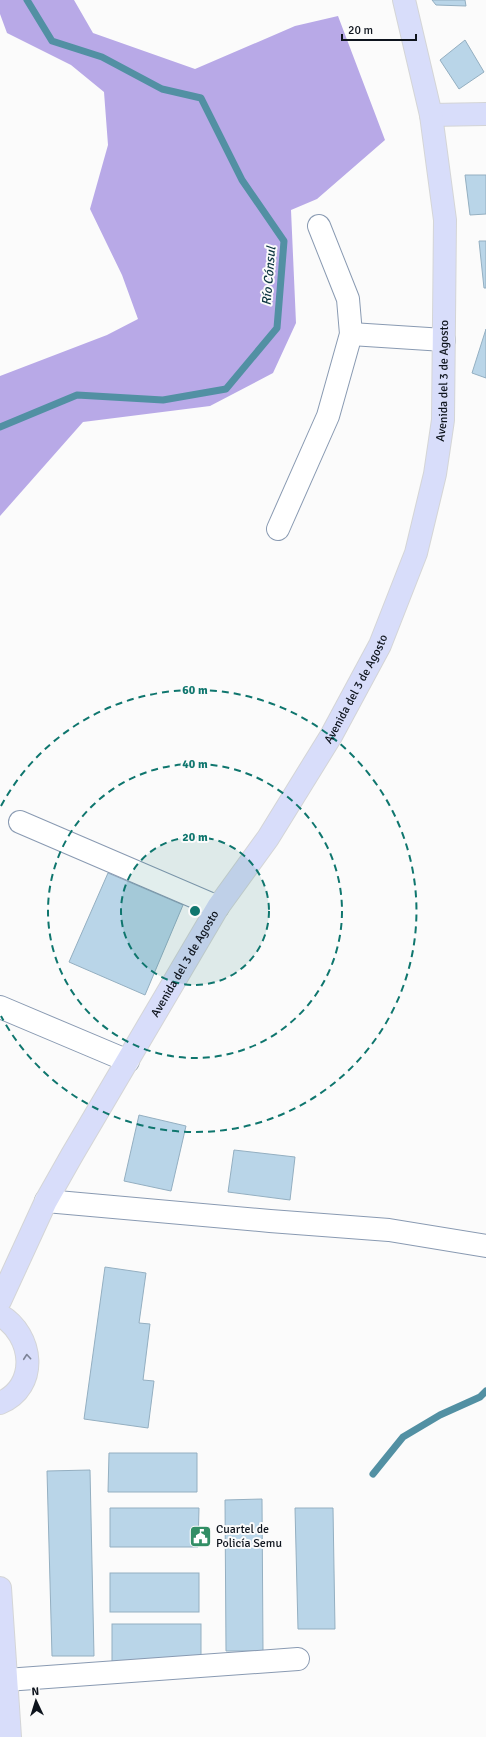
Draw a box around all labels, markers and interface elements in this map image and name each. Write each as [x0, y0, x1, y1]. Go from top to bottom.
scale bar [342, 16, 416, 42]
text: 20 m [348, 23, 373, 38]
water label: Río Cónsul [258, 245, 280, 306]
street label: Avenida del 3 de Agosto [432, 320, 451, 442]
street label: Avenida del 3 de Agosto [321, 632, 391, 746]
text: 60 m [182, 683, 208, 698]
text: 40 m [182, 757, 208, 772]
text: 20 m [182, 830, 208, 845]
centre of rings [188, 904, 202, 918]
street label: Avenida del 3 de Agosto [147, 907, 222, 1020]
one-way arrow [23, 1354, 32, 1360]
place label: Cuartel de Policía Semu [216, 1522, 282, 1551]
public building icon: Cuartel de Policía Semu [187, 1523, 213, 1549]
north arrow [16, 1681, 56, 1721]
text: N [31, 1685, 40, 1698]

